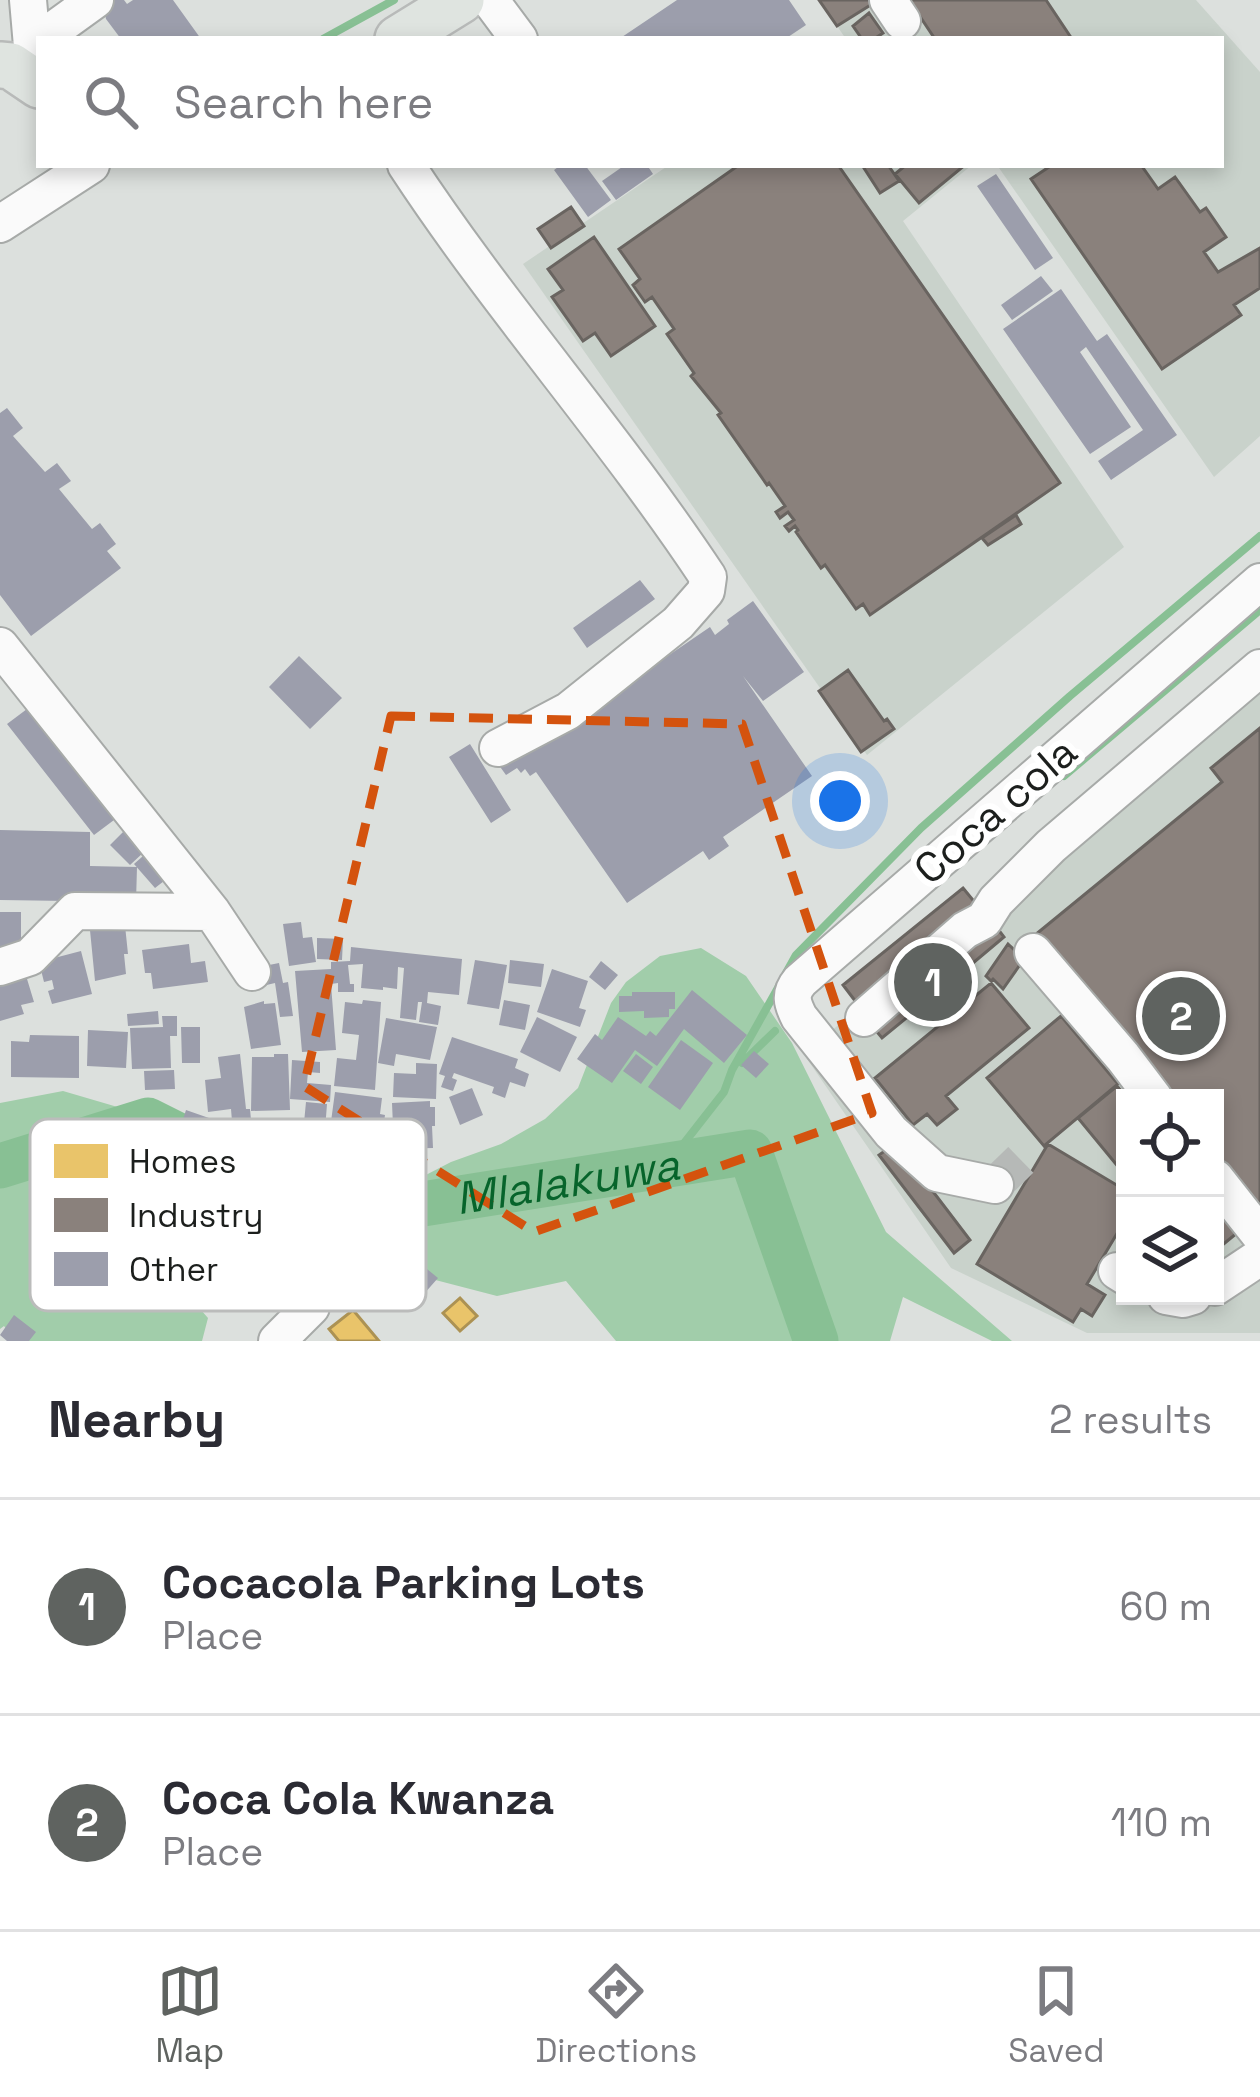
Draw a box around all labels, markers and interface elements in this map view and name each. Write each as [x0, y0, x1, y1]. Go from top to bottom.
search box [36, 36, 1224, 168]
icon: search [78, 69, 144, 135]
text: Search here [174, 74, 433, 131]
street label: Coca cola [903, 725, 1088, 895]
your location [810, 771, 870, 831]
pin: 1 [894, 937, 972, 1027]
pin: 2 [1142, 971, 1220, 1061]
map controls [1116, 1089, 1224, 1305]
button: locate [1116, 1089, 1224, 1197]
legend [30, 1119, 426, 1311]
water label: Mlalakuwa [451, 1135, 684, 1227]
text: Homes [129, 1141, 236, 1183]
text: Industry [129, 1195, 264, 1237]
button: layers [1116, 1197, 1224, 1305]
text: Other [129, 1249, 218, 1291]
text: Nearby [48, 1387, 225, 1452]
text: 2 results [1049, 1395, 1212, 1444]
text: Cocacola Parking Lots [162, 1554, 645, 1611]
text: 1 [78, 1582, 96, 1631]
text: 60 m [1120, 1582, 1212, 1631]
text: Place [162, 1611, 263, 1660]
text: Coca Cola Kwanza [162, 1770, 554, 1827]
text: 2 [75, 1798, 99, 1847]
text: 110 m [1111, 1798, 1212, 1847]
text: Place [162, 1827, 263, 1876]
tab: Map [156, 1958, 224, 2072]
tab: Directions [535, 1958, 697, 2072]
tab: Saved [1008, 1958, 1104, 2072]

